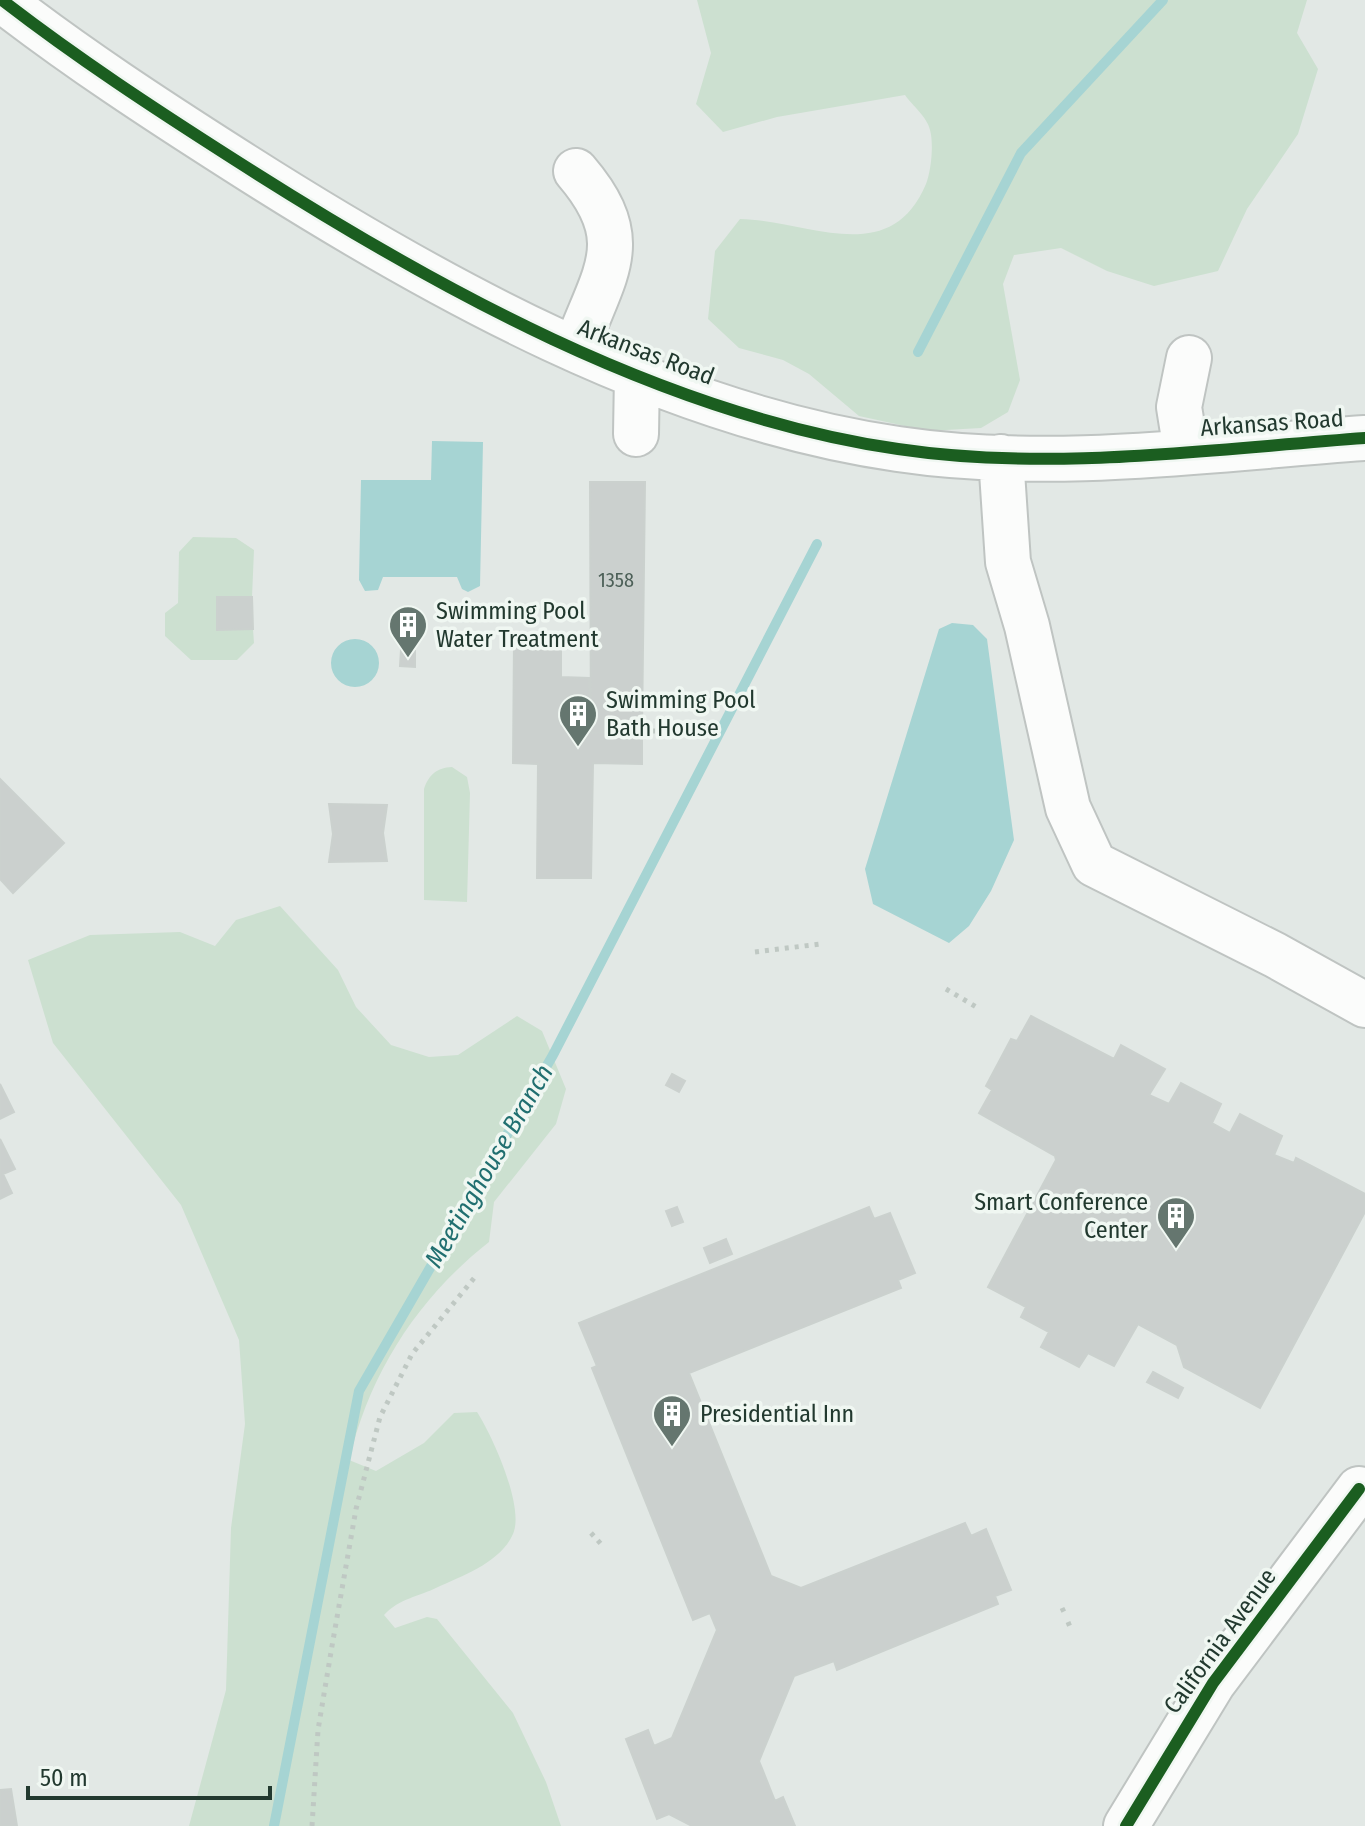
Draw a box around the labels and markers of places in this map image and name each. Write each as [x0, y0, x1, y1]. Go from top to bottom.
place label: Swimming Pool Water Treatment [436, 597, 599, 653]
building icon: Swimming Pool Water Treatment [387, 604, 429, 659]
place label: Swimming Pool Bath House [606, 686, 756, 742]
building icon: Swimming Pool Bath House [557, 693, 599, 748]
place label: Smart Conference Center [974, 1188, 1149, 1244]
building icon: Smart Conference Center [1155, 1195, 1197, 1250]
building icon: Presidential Inn [651, 1393, 693, 1448]
place label: Presidential Inn [700, 1400, 854, 1428]

